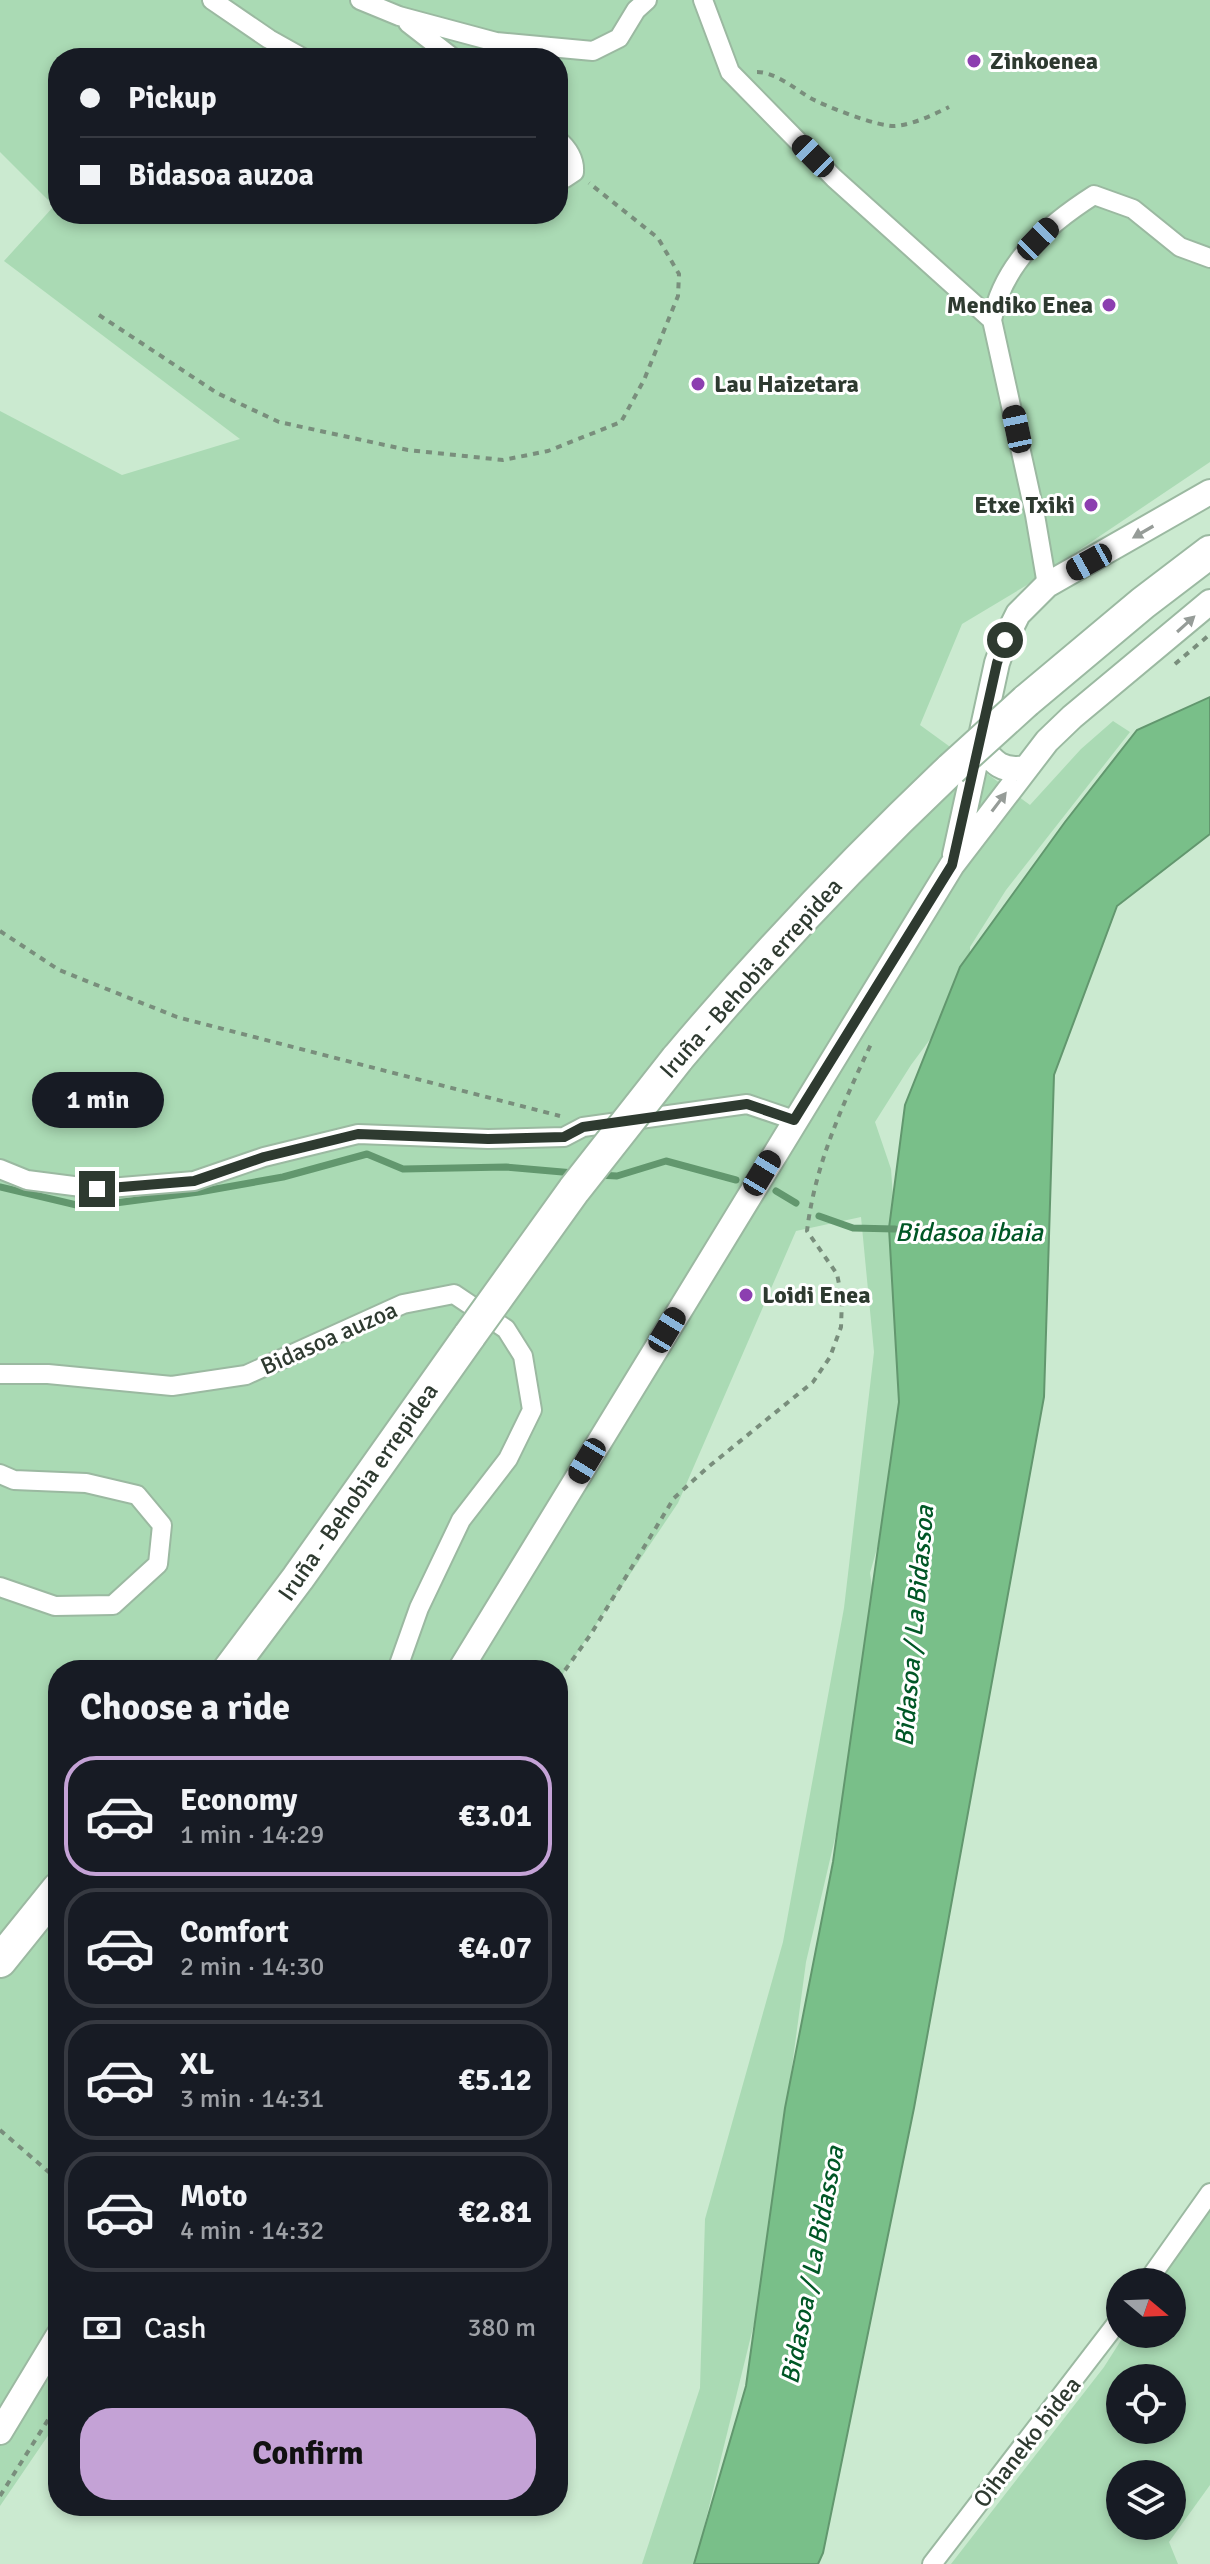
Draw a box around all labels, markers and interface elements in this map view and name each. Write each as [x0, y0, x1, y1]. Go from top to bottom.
place label: Zinkoenea [990, 46, 1098, 76]
marker: Zinkoenea [965, 52, 983, 70]
text: Pickup [128, 80, 217, 117]
car [788, 131, 838, 181]
text: Bidasoa auzoa [128, 157, 314, 194]
car [1013, 213, 1063, 265]
place label: Mendiko Enea [947, 290, 1093, 320]
marker: Mendiko Enea [1100, 296, 1118, 314]
place label: Lau Haizetara [714, 369, 859, 399]
marker: Lau Haizetara [689, 375, 707, 393]
car [1000, 403, 1034, 455]
place label: Etxe Txiki [974, 490, 1075, 520]
marker: Etxe Txiki [1082, 496, 1100, 514]
one-way arrow [1131, 525, 1154, 539]
car [1062, 540, 1116, 584]
one-way arrow [1176, 615, 1195, 633]
route start [987, 622, 1023, 658]
one-way arrow [991, 792, 1006, 813]
street label: Iruña - Behobia errepidea [653, 872, 849, 1084]
callout: 1 min [31, 1073, 163, 1129]
text: 1 min [67, 1084, 129, 1116]
car [739, 1146, 785, 1200]
route end [79, 1171, 115, 1207]
water label: Bidasoa ibaia [895, 1217, 1044, 1249]
place label: Loidi Enea [762, 1280, 870, 1310]
marker: Loidi Enea [737, 1286, 755, 1304]
street label: Bidasoa auzoa [256, 1294, 402, 1382]
car [644, 1303, 690, 1357]
street label: Iruña - Behobia errepidea [271, 1377, 445, 1607]
car [564, 1434, 610, 1488]
water label: Bidasoa / La Bidassoa [889, 1504, 942, 1748]
text: Choose a ride [80, 1685, 290, 1730]
icon: car [84, 1780, 156, 1852]
text: Economy [180, 1782, 297, 1819]
text: €3.01 [459, 1798, 532, 1835]
text: 1 min · 14:29 [180, 1819, 324, 1851]
icon: car [84, 1912, 156, 1984]
text: Comfort [180, 1914, 289, 1951]
text: €4.07 [459, 1930, 532, 1967]
text: 2 min · 14:30 [180, 1951, 324, 1983]
icon: car [84, 2044, 156, 2116]
text: XL [180, 2046, 214, 2083]
text: €5.12 [459, 2062, 532, 2099]
text: 3 min · 14:31 [180, 2083, 324, 2115]
water label: Bidasoa / La Bidassoa [774, 2143, 852, 2387]
icon: car [84, 2176, 156, 2248]
text: Moto [180, 2178, 247, 2215]
text: €2.81 [459, 2194, 532, 2231]
text: 4 min · 14:32 [180, 2215, 324, 2247]
north arrow [1106, 2268, 1186, 2348]
map controls [1106, 2268, 1186, 2540]
icon: cash [80, 2306, 124, 2350]
text: Cash [144, 2310, 207, 2347]
text: 380 m [467, 2312, 536, 2344]
button: locate [1106, 2364, 1186, 2444]
street label: Oihaneko bidea [967, 2370, 1087, 2514]
button: Confirm [80, 2408, 536, 2500]
button: layers [1106, 2460, 1186, 2540]

